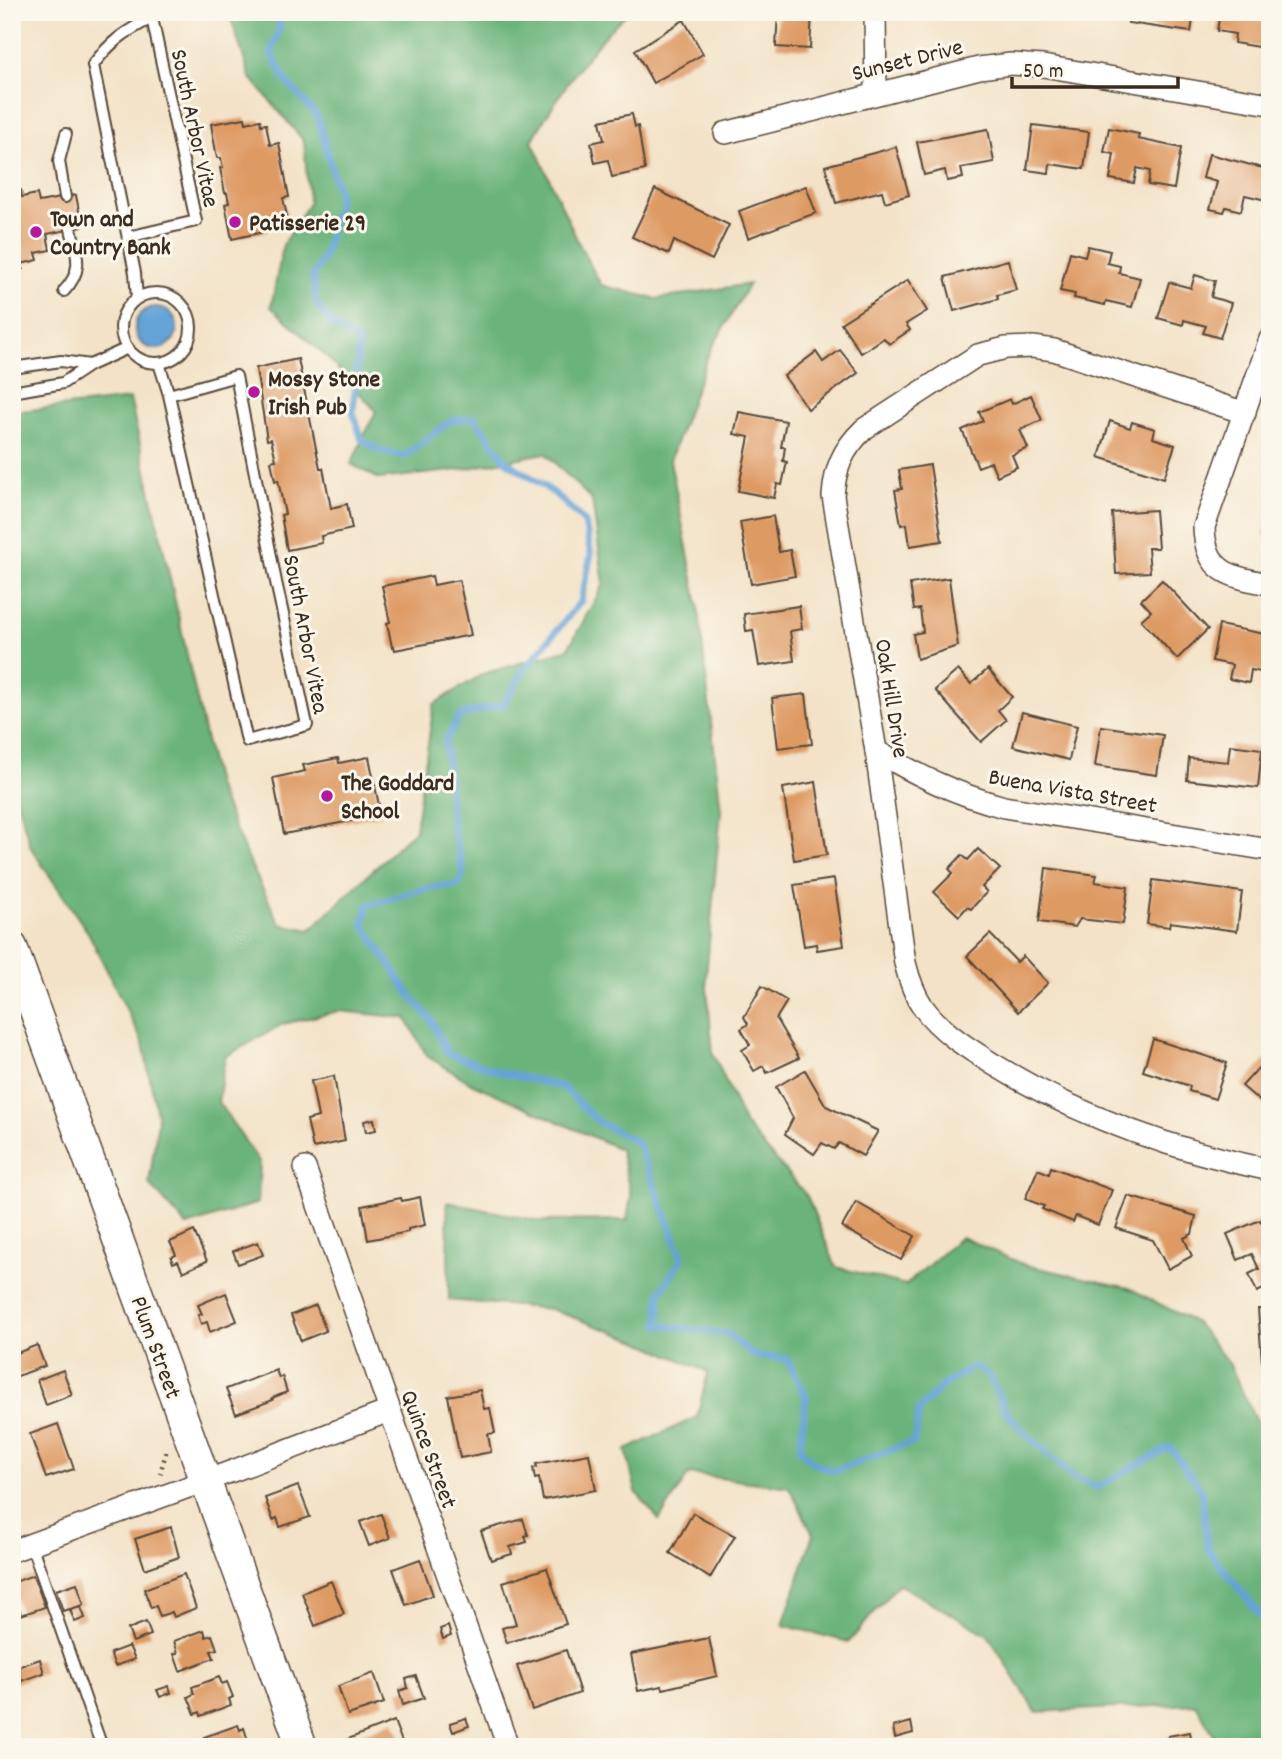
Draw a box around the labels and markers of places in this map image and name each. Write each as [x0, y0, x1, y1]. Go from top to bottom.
place label: Town and Country Bank [50, 204, 171, 266]
place label: Patisserie 29 [249, 208, 366, 242]
marker: Patisserie 29 [227, 214, 243, 230]
marker: Town and Country Bank [28, 224, 44, 240]
place label: Mossy Stone Irish Pub [268, 364, 380, 426]
marker: Mossy Stone Irish Pub [246, 384, 262, 400]
place label: The Goddard School [341, 768, 454, 830]
marker: The Goddard School [319, 788, 335, 804]

